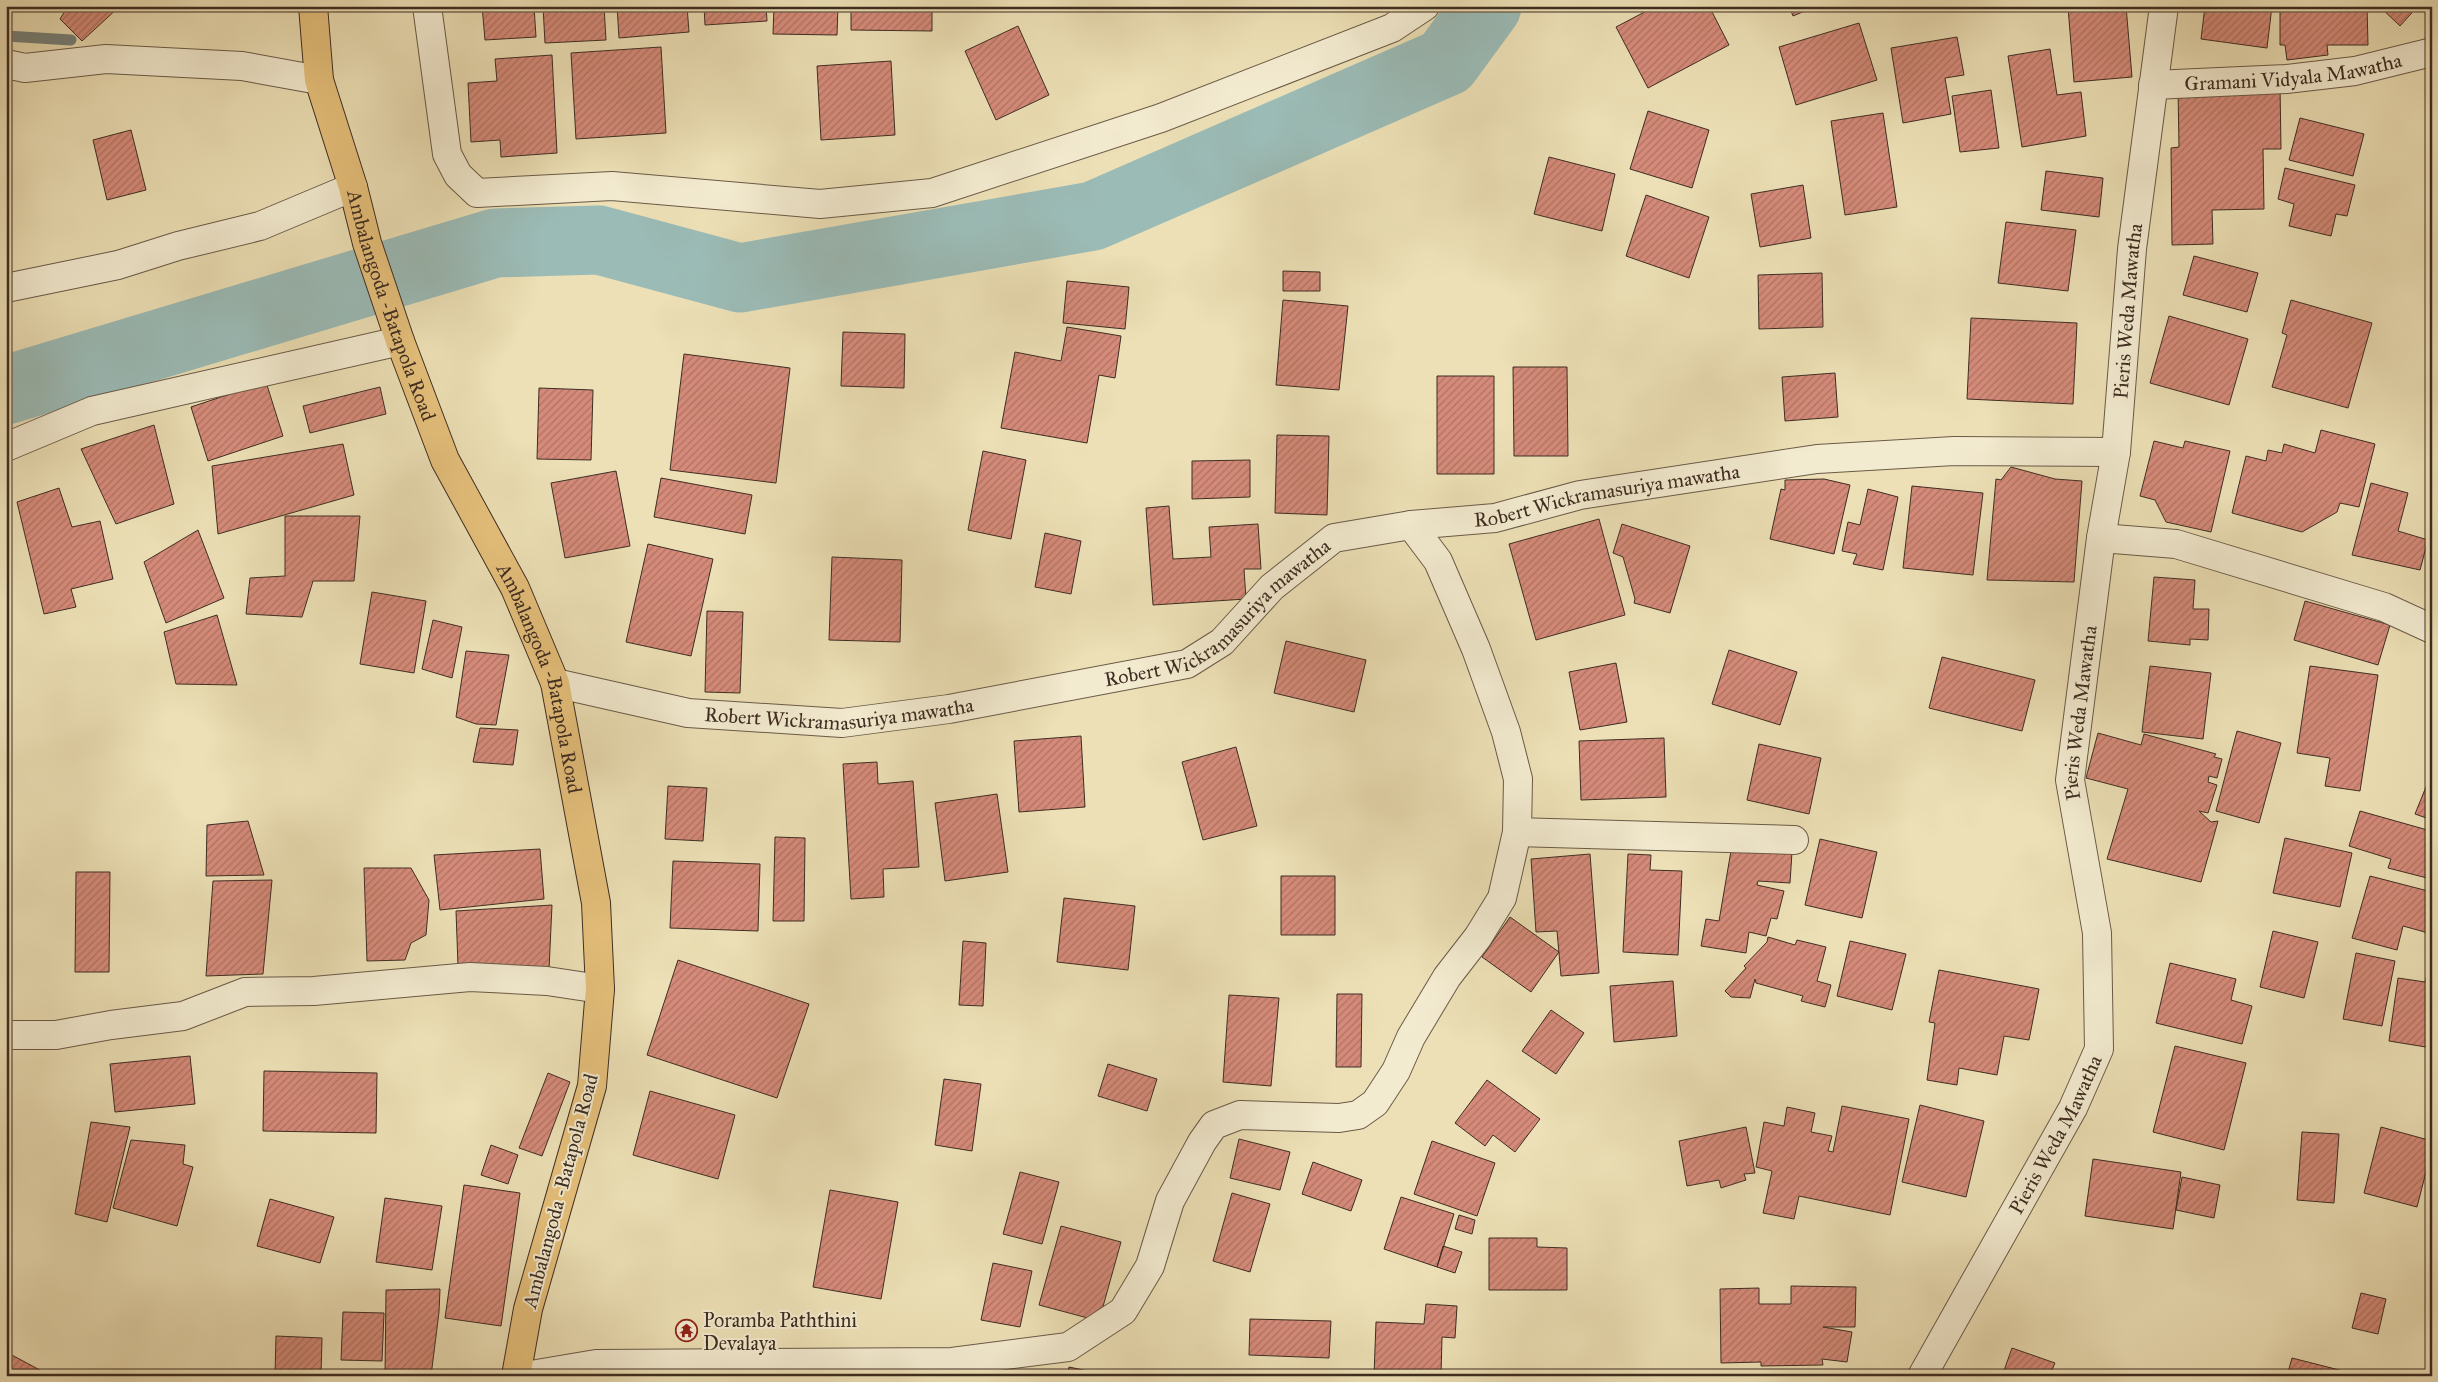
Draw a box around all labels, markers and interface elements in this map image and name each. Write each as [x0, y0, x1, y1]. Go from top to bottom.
street label: Gramani Vidyala Mawatha [2184, 48, 2405, 96]
street label: Ambalangoda -Batapola Road [342, 187, 441, 424]
street label: Pieris Weda Mawatha [2108, 221, 2147, 400]
street label: Robert Wickramasuriya mawatha [1473, 459, 1742, 532]
street label: Robert Wickramasuriya mawatha [1102, 533, 1335, 691]
street label: Ambalangoda -Batapola Road [491, 558, 587, 795]
street label: Pieris Weda Mawatha [2058, 624, 2102, 802]
street label: Robert Wickramasuriya mawatha [704, 693, 976, 735]
street label: Pieris Weda Mawatha [2004, 1051, 2107, 1218]
street label: Ambalangoda -Batapola Road [517, 1071, 604, 1312]
place label: Poramba Paththini Devalaya [703, 1308, 857, 1355]
temple icon: Poramba Paththini Devalaya [675, 1319, 699, 1343]

